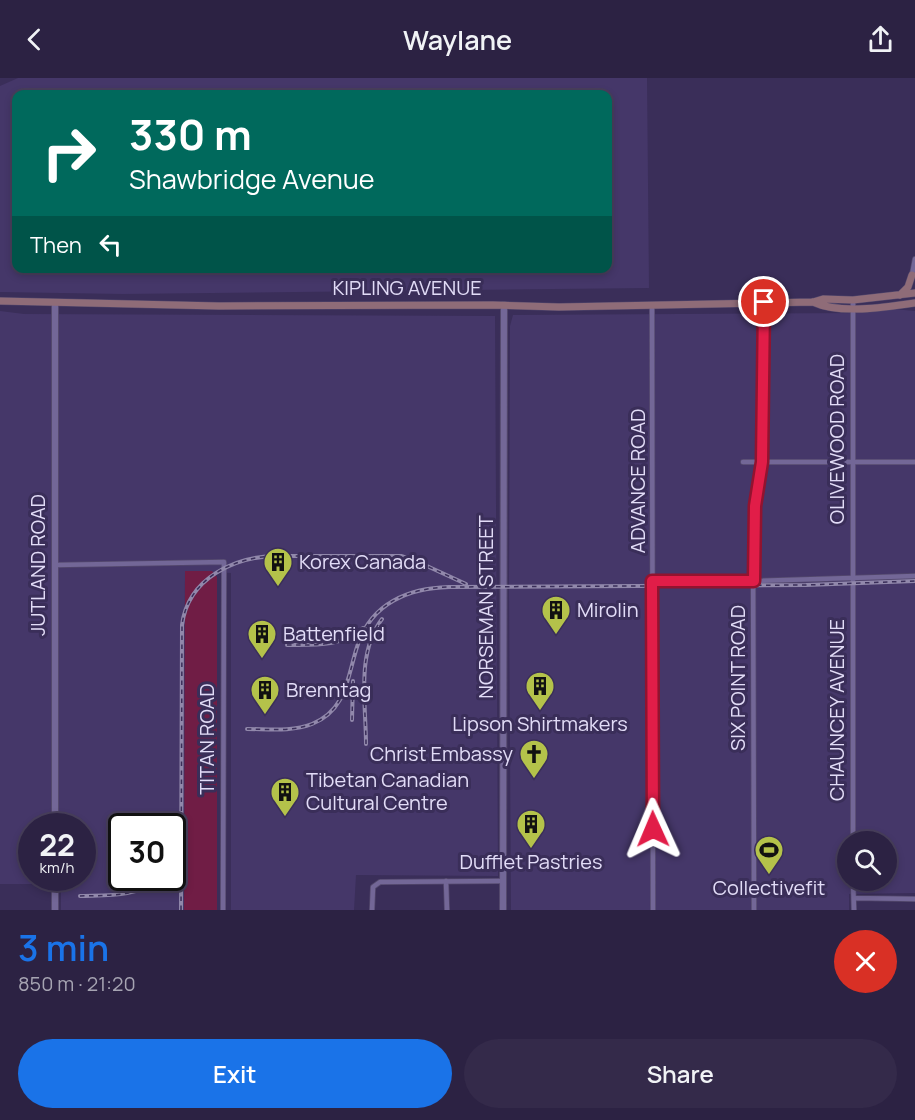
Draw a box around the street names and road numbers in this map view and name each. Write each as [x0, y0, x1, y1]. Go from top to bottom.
street label: KIPLING AVENUE [332, 274, 482, 301]
street label: OLIVEWOOD ROAD [823, 354, 850, 524]
street label: ADVANCE ROAD [624, 408, 651, 554]
street label: JUTLAND ROAD [24, 494, 51, 636]
street label: NORSEMAN STREET [472, 515, 499, 699]
street label: SIX POINT ROAD [724, 605, 751, 751]
street label: CHAUNCEY AVENUE [823, 619, 850, 801]
street label: TITAN ROAD [193, 683, 220, 795]

